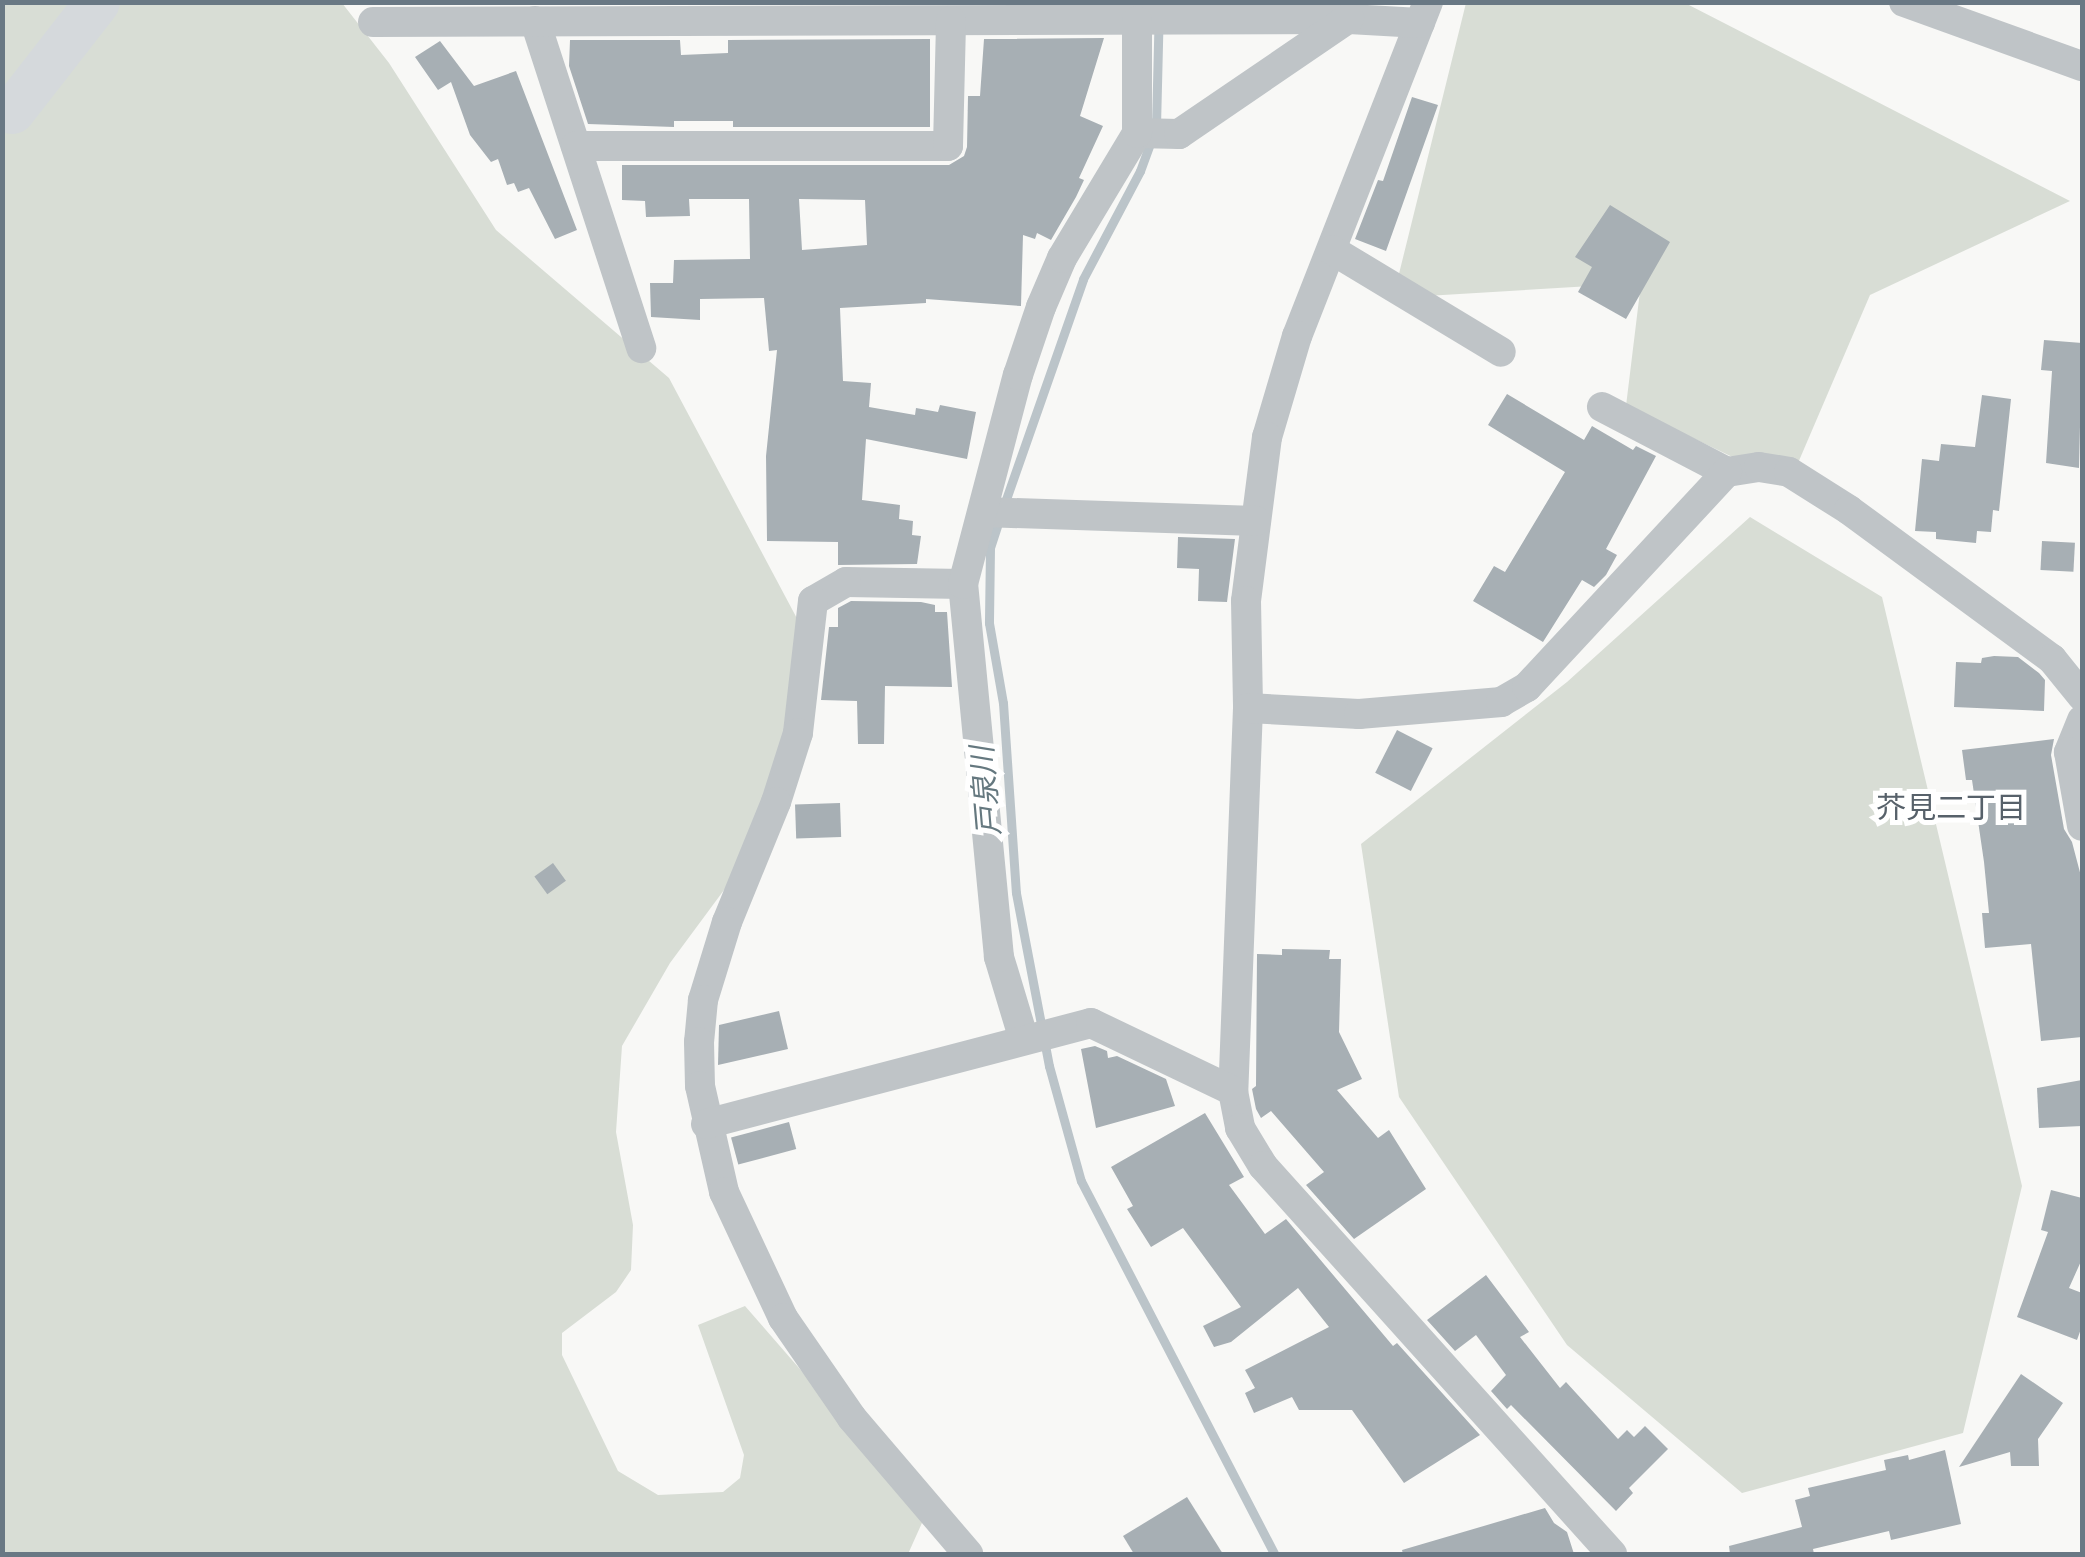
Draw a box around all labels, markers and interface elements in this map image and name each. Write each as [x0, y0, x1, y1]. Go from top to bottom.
water label: 戸泉川 [964, 745, 1008, 837]
district label: 芥見二丁目 [1876, 790, 2026, 826]

